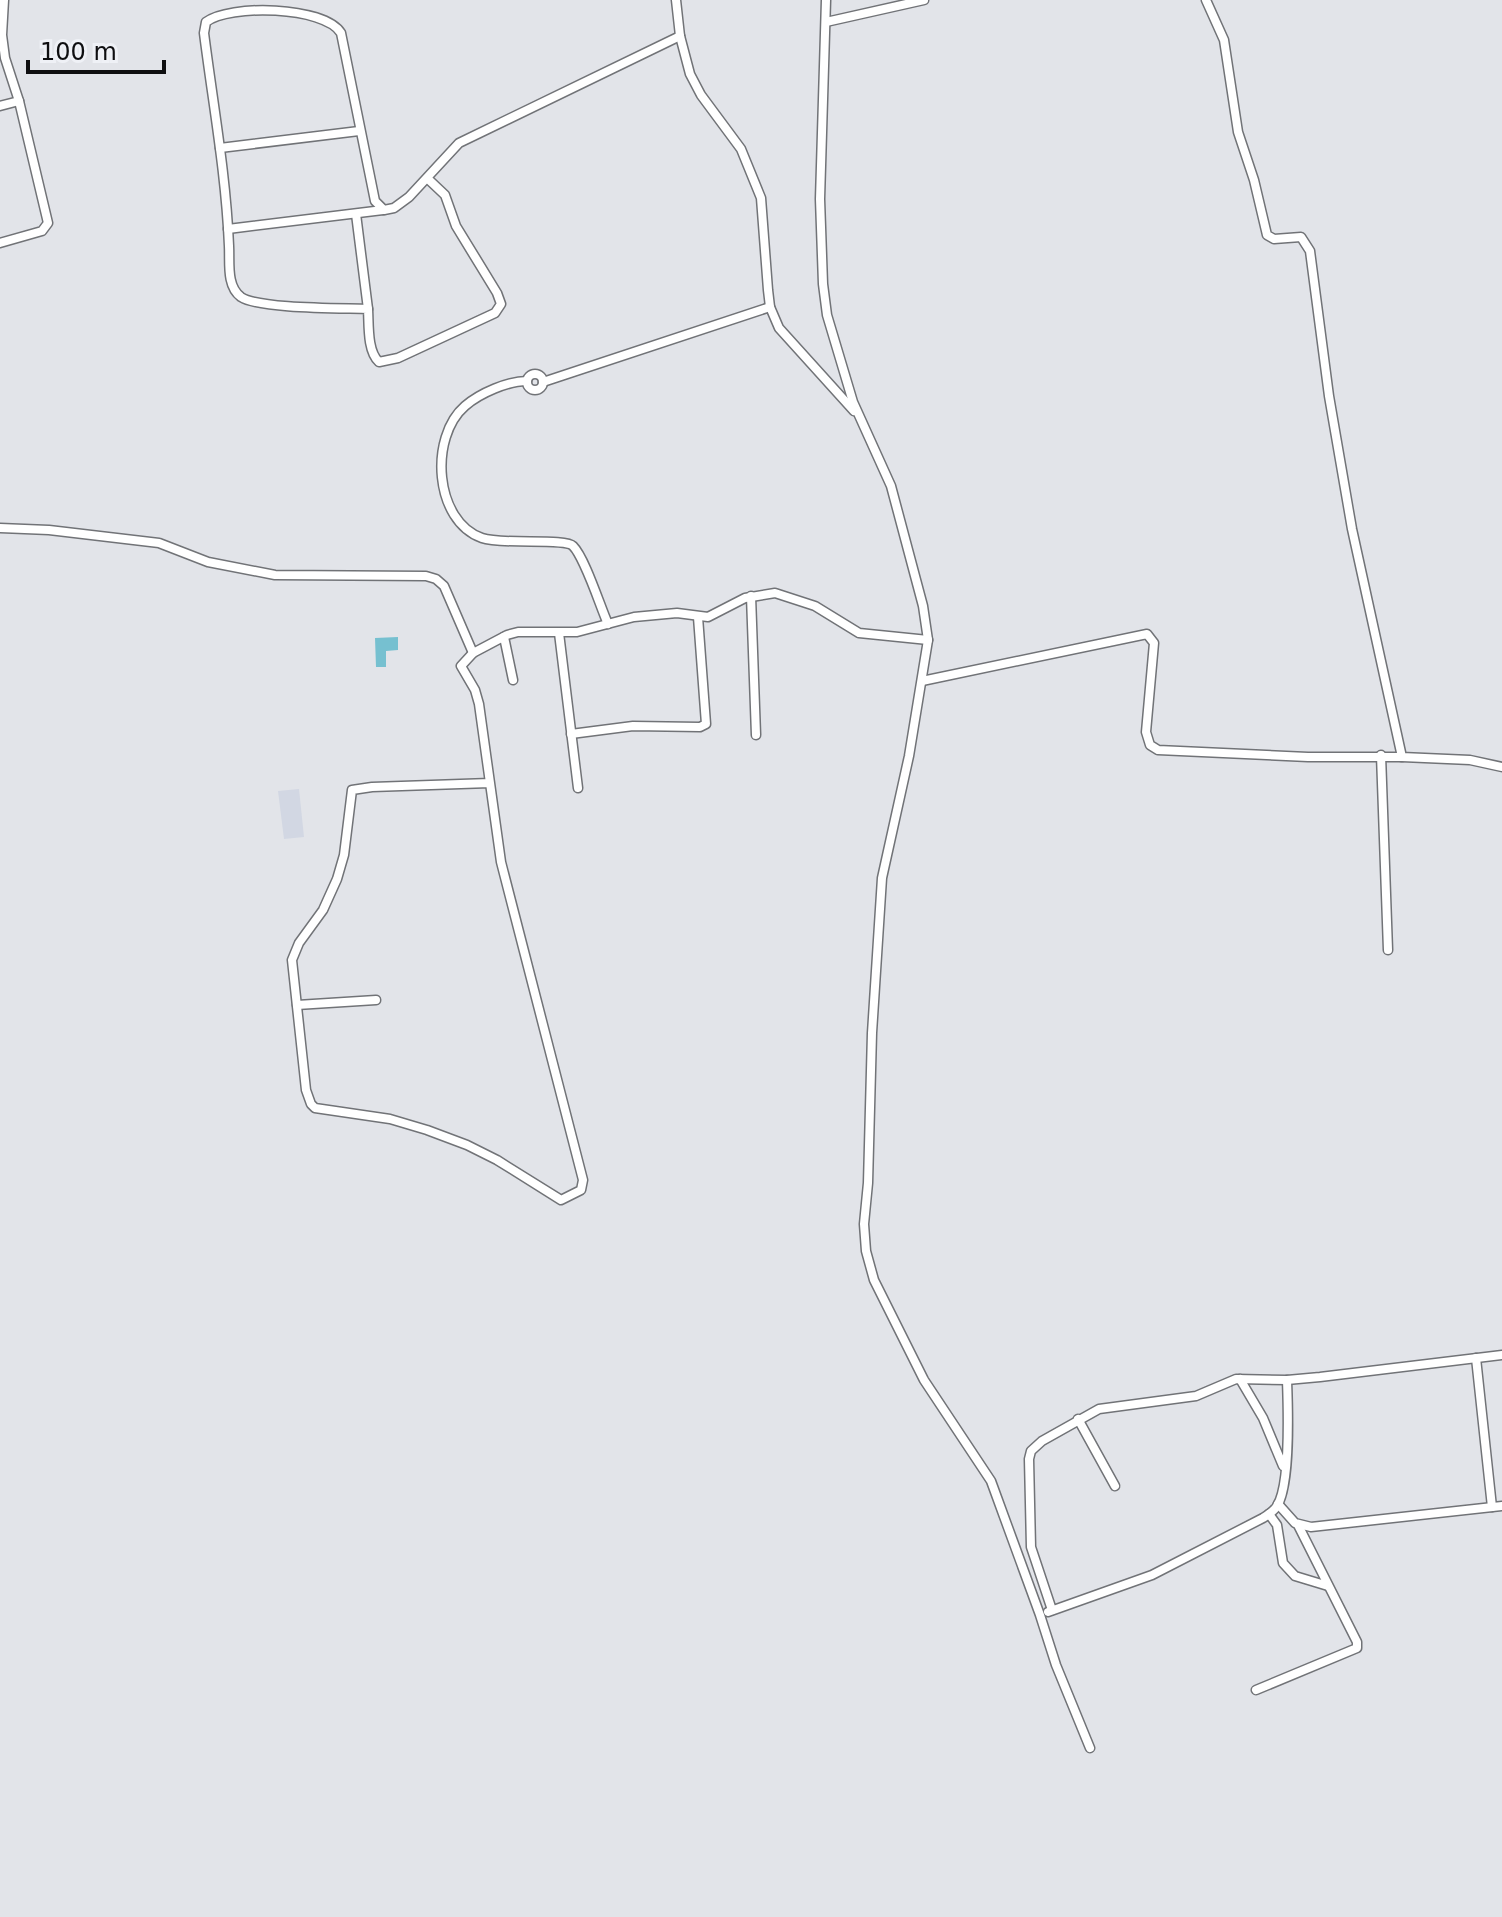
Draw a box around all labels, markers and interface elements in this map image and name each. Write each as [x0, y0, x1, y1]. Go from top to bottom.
scale bar [28, 24, 164, 74]
text: 100 m [40, 38, 117, 66]

